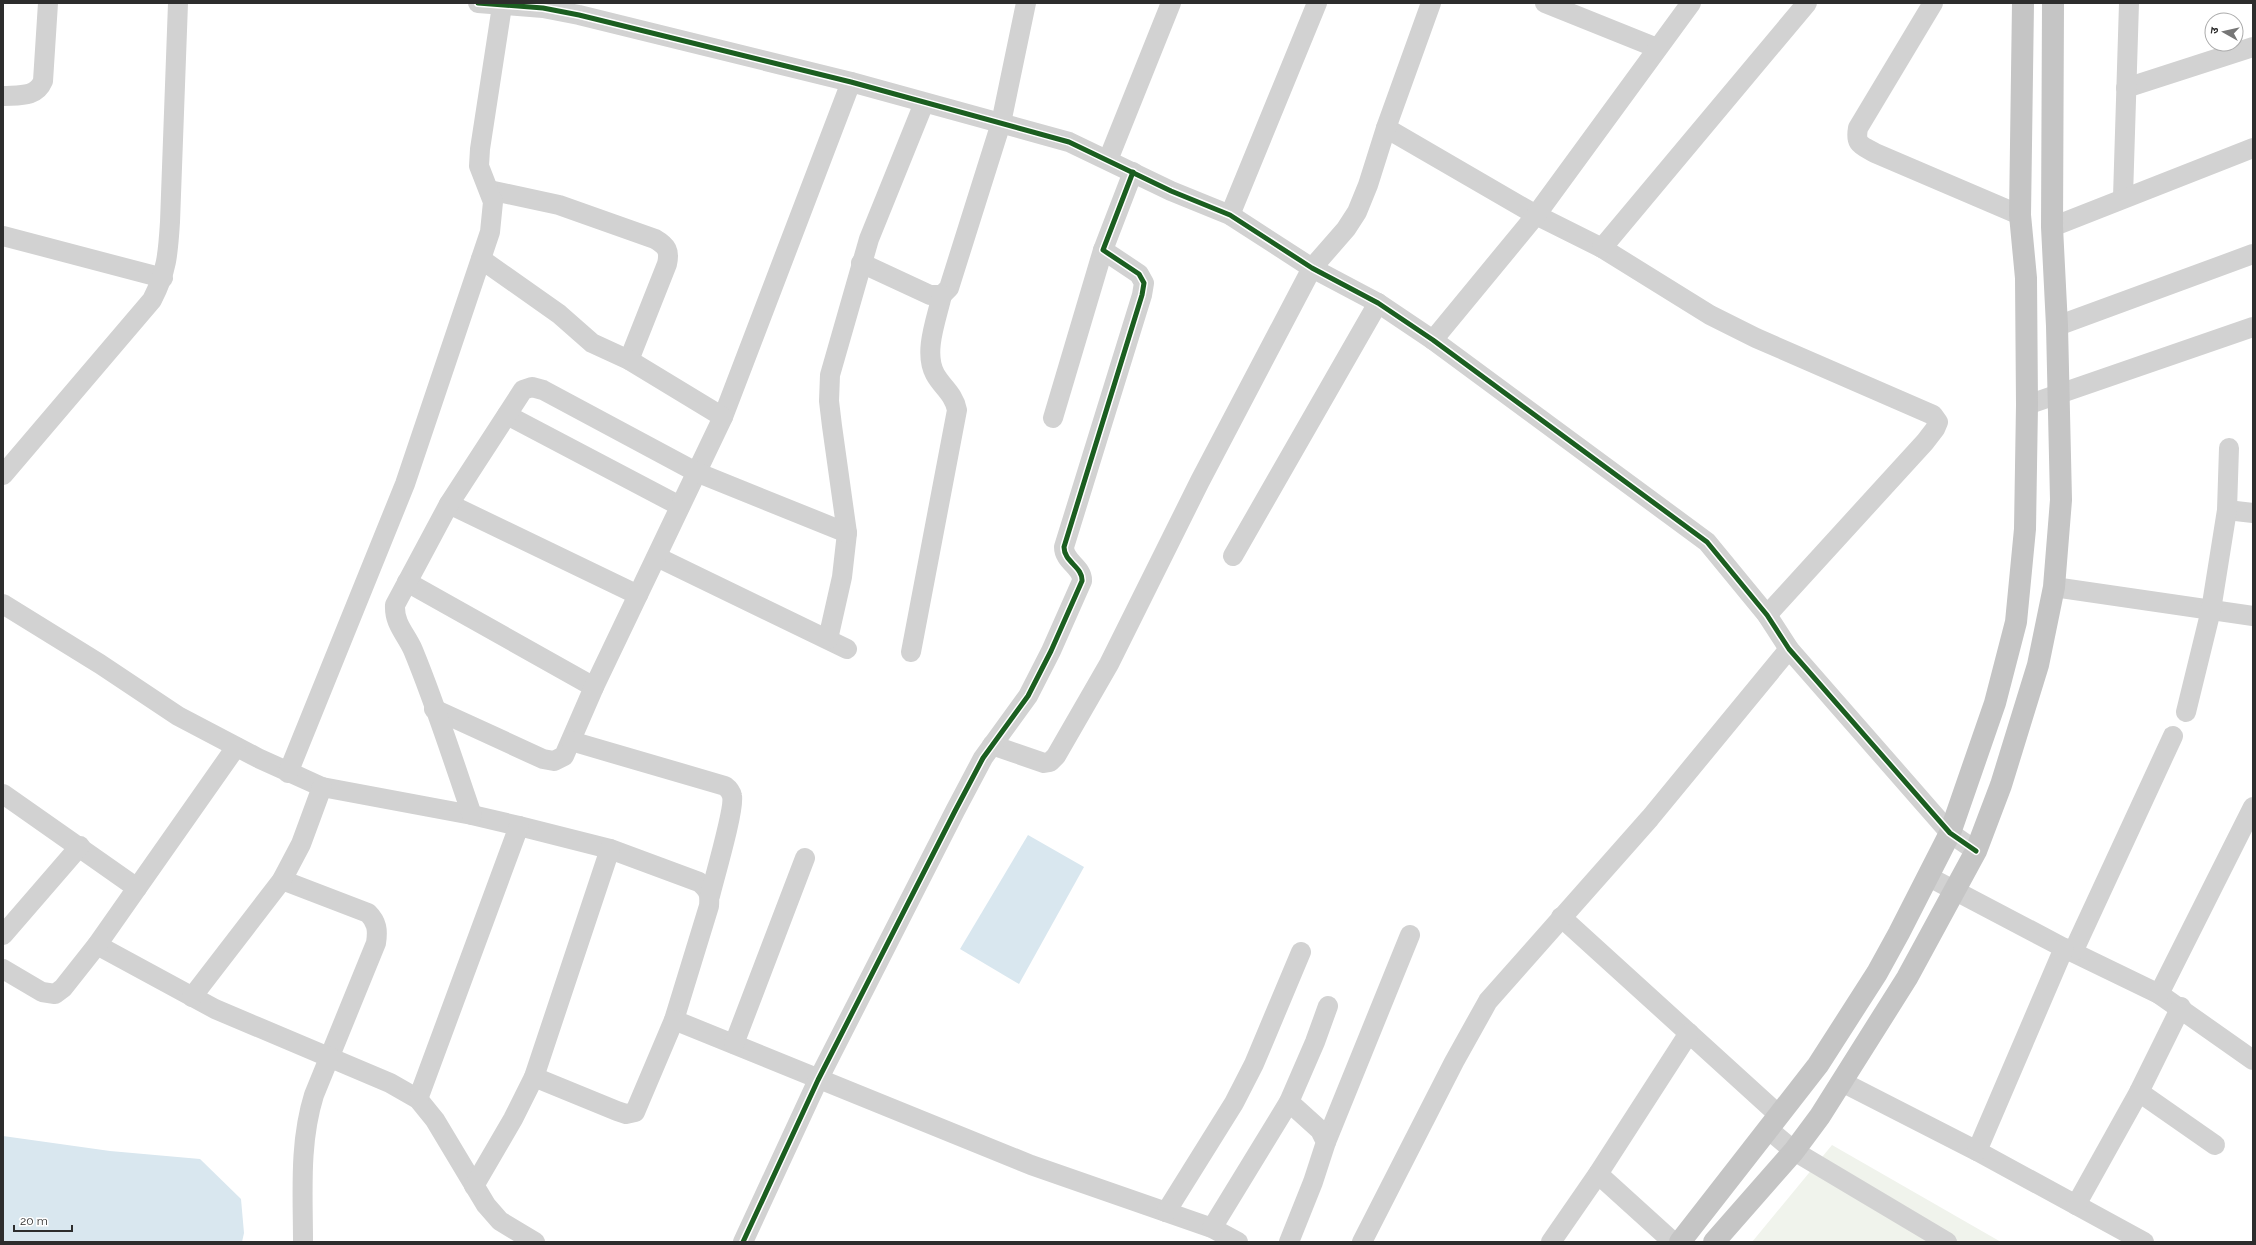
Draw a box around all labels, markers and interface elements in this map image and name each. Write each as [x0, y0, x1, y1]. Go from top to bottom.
north arrow [2204, 12, 2244, 52]
text: उ [2208, 26, 2222, 35]
scale bar [14, 1207, 72, 1233]
text: 20 m [20, 1214, 48, 1228]

